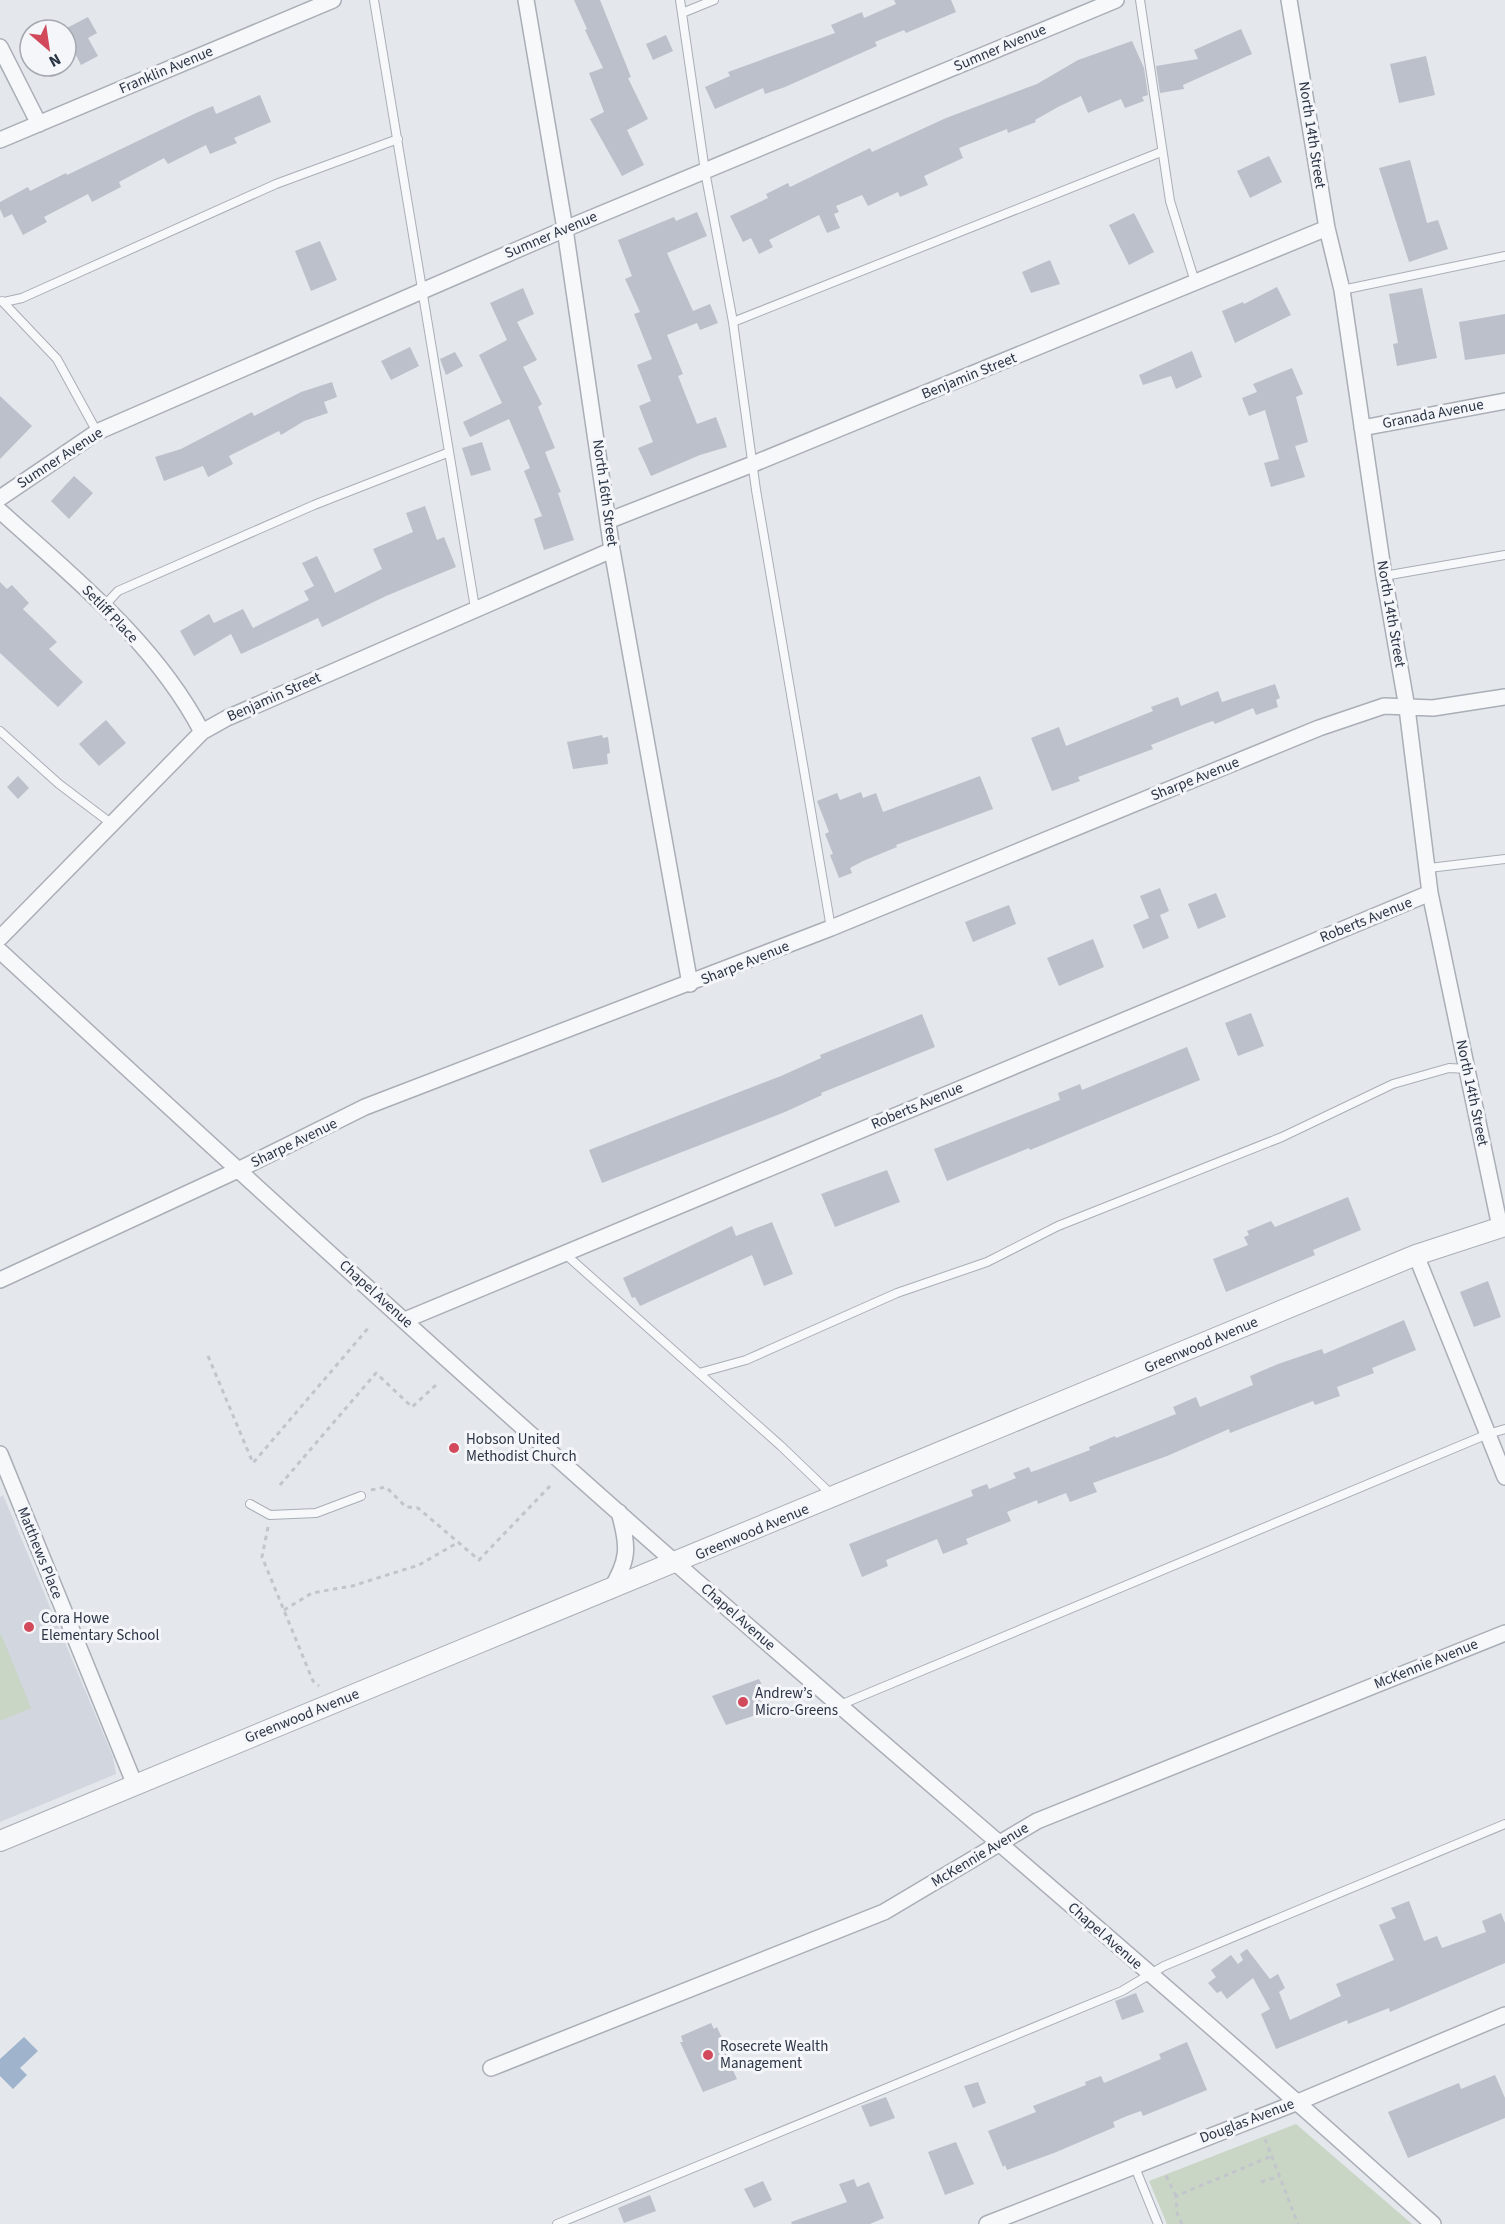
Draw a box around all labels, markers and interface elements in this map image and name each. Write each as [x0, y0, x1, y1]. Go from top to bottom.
north arrow [18, 18, 78, 78]
street label: Sumner Avenue [950, 19, 1050, 77]
street label: Franklin Avenue [116, 41, 216, 99]
text: N [45, 48, 65, 72]
street label: North 14th Street [1293, 80, 1331, 190]
street label: Sumner Avenue [501, 206, 601, 264]
street label: Benjamin Street [918, 347, 1020, 405]
street label: Granada Avenue [1381, 394, 1485, 434]
street label: Sumner Avenue [13, 422, 107, 494]
street label: North 16th Street [587, 438, 623, 548]
street label: North 14th Street [1371, 559, 1411, 669]
street label: Setliff Place [77, 580, 143, 648]
street label: Benjamin Street [224, 667, 324, 727]
street label: Sharpe Avenue [1148, 752, 1242, 806]
street label: Roberts Avenue [1317, 892, 1415, 948]
street label: Sharpe Avenue [698, 936, 792, 990]
street label: North 14th Street [1451, 1038, 1493, 1148]
street label: Roberts Avenue [868, 1077, 966, 1135]
street label: Sharpe Avenue [247, 1113, 341, 1173]
street label: Chapel Avenue [334, 1255, 418, 1333]
street label: Greenwood Avenue [1141, 1312, 1261, 1378]
place label: Hobson United Methodist Church [466, 1429, 577, 1467]
marker: Hobson United Methodist Church [447, 1441, 461, 1455]
street label: Greenwood Avenue [692, 1499, 812, 1565]
street label: Matthews Place [12, 1504, 68, 1602]
street label: Chapel Avenue [696, 1579, 780, 1655]
place label: Cora Howe Elementary School [41, 1608, 159, 1646]
marker: Cora Howe Elementary School [22, 1620, 36, 1634]
street label: McKennie Avenue [1371, 1634, 1481, 1694]
street label: Greenwood Avenue [242, 1683, 362, 1749]
place label: Andrew’s Micro-Greens [755, 1683, 838, 1721]
marker: Andrew’s Micro-Greens [736, 1695, 750, 1709]
street label: McKennie Avenue [927, 1818, 1033, 1892]
street label: Chapel Avenue [1063, 1898, 1147, 1974]
place label: Rosecrete Wealth Management [720, 2036, 828, 2074]
marker: Rosecrete Wealth Management [701, 2048, 715, 2062]
street label: Douglas Avenue [1197, 2093, 1297, 2149]

